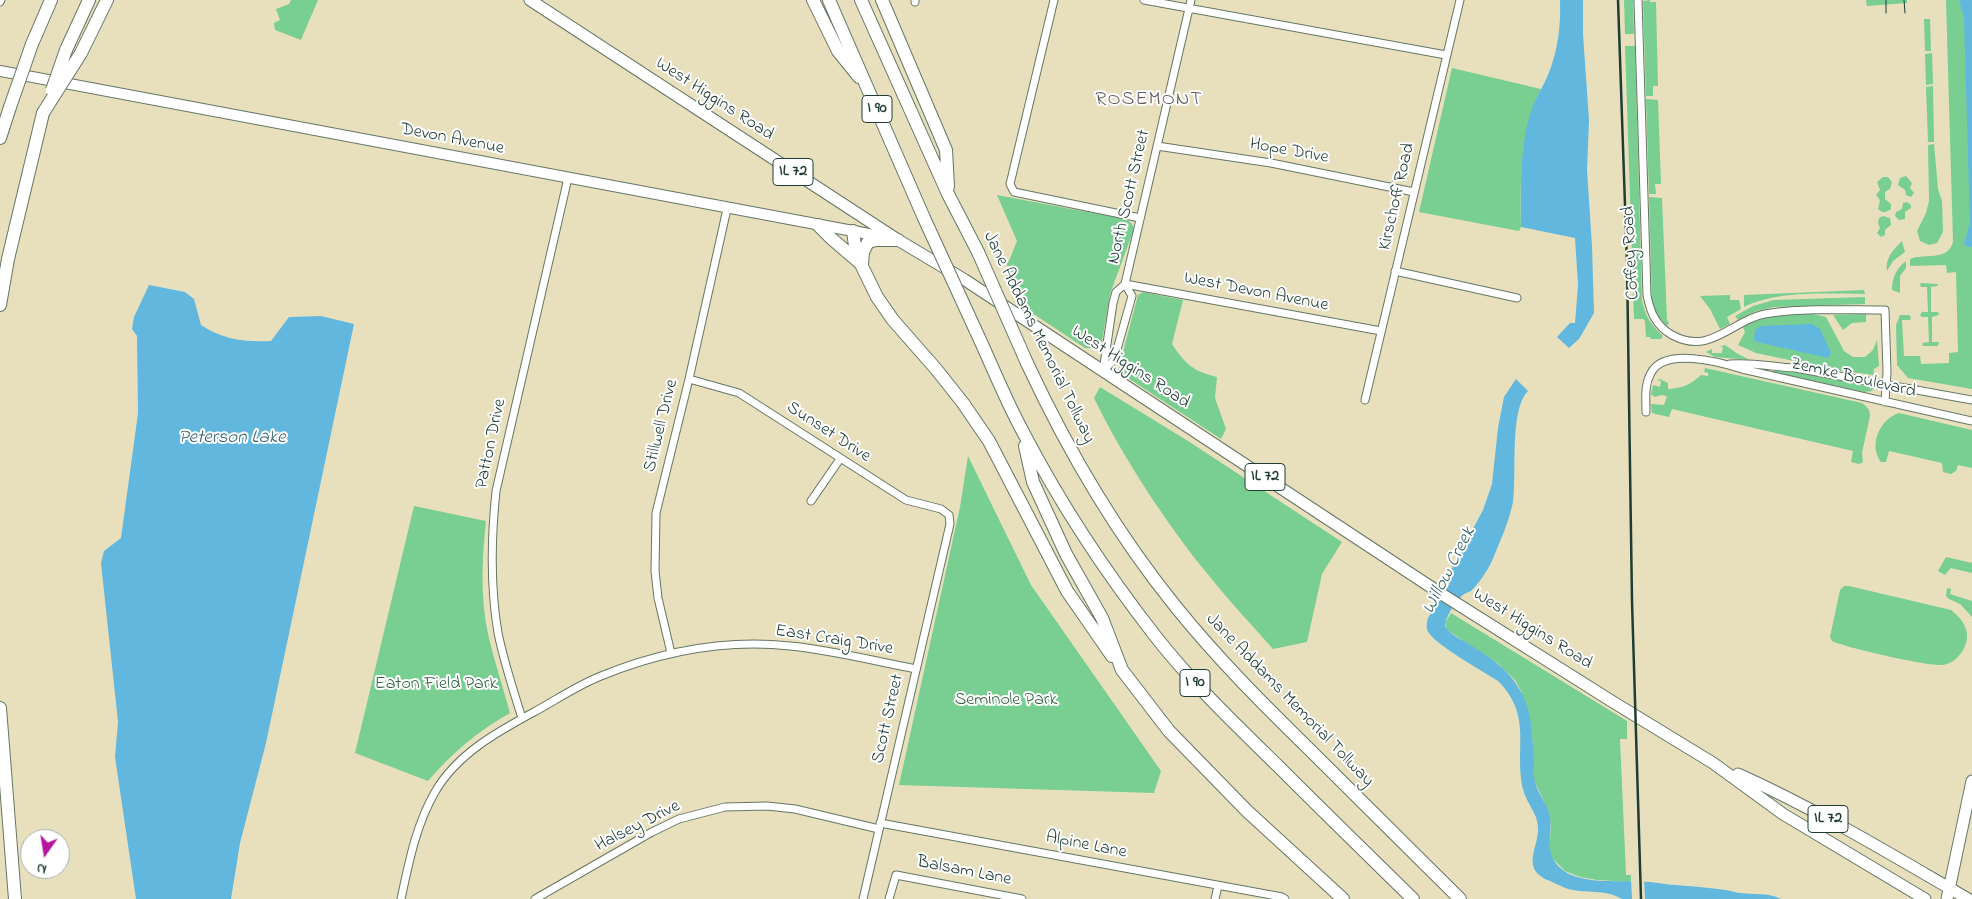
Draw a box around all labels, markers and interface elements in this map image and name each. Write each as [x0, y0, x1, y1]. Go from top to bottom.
street label: West Higgins Road [651, 54, 777, 146]
district label: ROSEMONT [1094, 89, 1204, 113]
road number: I 90 [862, 96, 892, 122]
street label: Devon Avenue [399, 119, 505, 161]
street label: North Scott Street [1104, 128, 1156, 266]
street label: Hope Drive [1248, 134, 1330, 170]
street label: Kirschoff Road [1375, 141, 1421, 253]
road number: IL 72 [773, 158, 813, 186]
street label: Coffey Road [1619, 206, 1645, 300]
street label: Jane Addams Memorial Tollway [977, 229, 1099, 447]
street label: West Devon Avenue [1182, 268, 1330, 318]
street label: West Higgins Road [1067, 322, 1193, 414]
street label: Zemke Boulevard [1788, 354, 1918, 404]
street label: Stillwell Drive [640, 377, 684, 475]
street label: Patton Drive [472, 397, 512, 491]
street label: Sunset Drive [782, 398, 874, 468]
water label: Peterson Lake [179, 428, 285, 450]
road number: IL 72 [1245, 464, 1285, 491]
water label: Willow Creek [1418, 524, 1482, 618]
street label: West Higgins Road [1468, 585, 1596, 675]
street label: Jane Addams Memorial Tollway [1200, 610, 1378, 792]
street label: East Craig Drive [774, 621, 894, 661]
road number: I 90 [1180, 670, 1210, 696]
street label: Scott Street [868, 672, 910, 766]
park label: Eaton Field Park [375, 674, 497, 696]
park label: Seminole Park [955, 690, 1057, 712]
street label: Halsey Drive [592, 796, 684, 858]
road number: IL 72 [1808, 806, 1848, 832]
street label: Alpine Lane [1044, 828, 1128, 864]
north arrow [20, 829, 70, 879]
street label: Balsam Lane [915, 852, 1013, 892]
text: N [35, 857, 49, 879]

